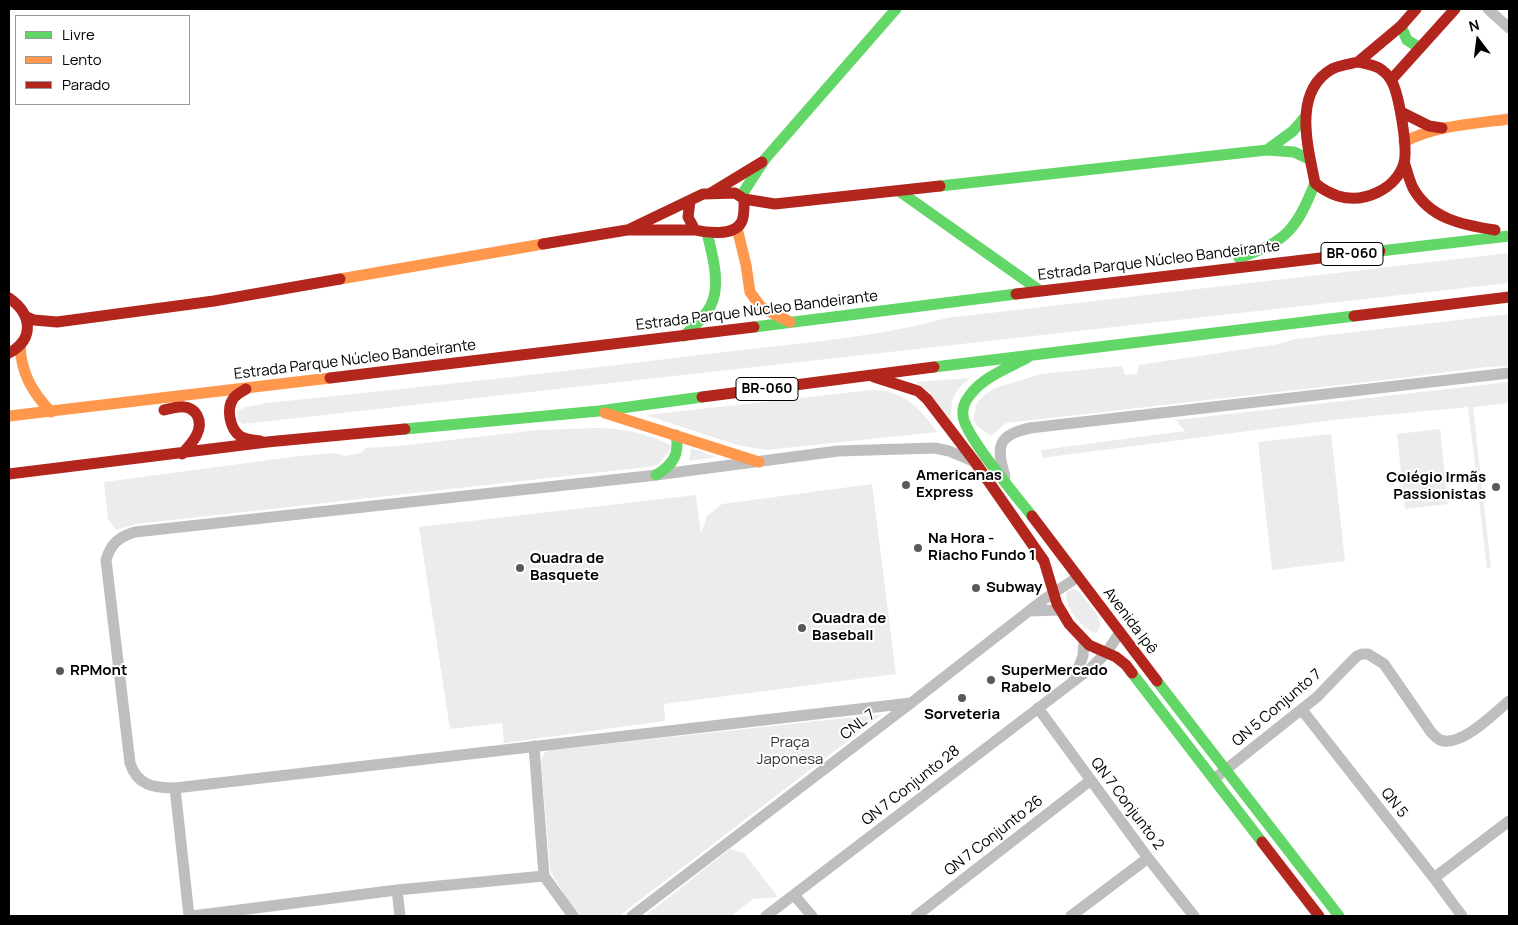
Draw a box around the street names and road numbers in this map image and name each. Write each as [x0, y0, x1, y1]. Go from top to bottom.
street label: Estrada Parque Núcleo Bandeirante [1037, 237, 1281, 285]
road number: BR-060 [1321, 242, 1383, 266]
street label: Estrada Parque Núcleo Bandeirante [635, 287, 879, 335]
street label: Estrada Parque Núcleo Bandeirante [233, 336, 477, 384]
road number: BR-060 [736, 378, 798, 400]
street label: Avenida Ipê [1099, 584, 1161, 658]
street label: QN 5 Conjunto 7 [1229, 665, 1325, 751]
street label: CNL 7 [837, 706, 879, 744]
street label: QN 7 Conjunto 28 [858, 742, 964, 830]
street label: QN 7 Conjunto 2 [1086, 754, 1168, 854]
street label: QN 5 [1377, 785, 1411, 821]
street label: QN 7 Conjunto 26 [941, 792, 1047, 880]

